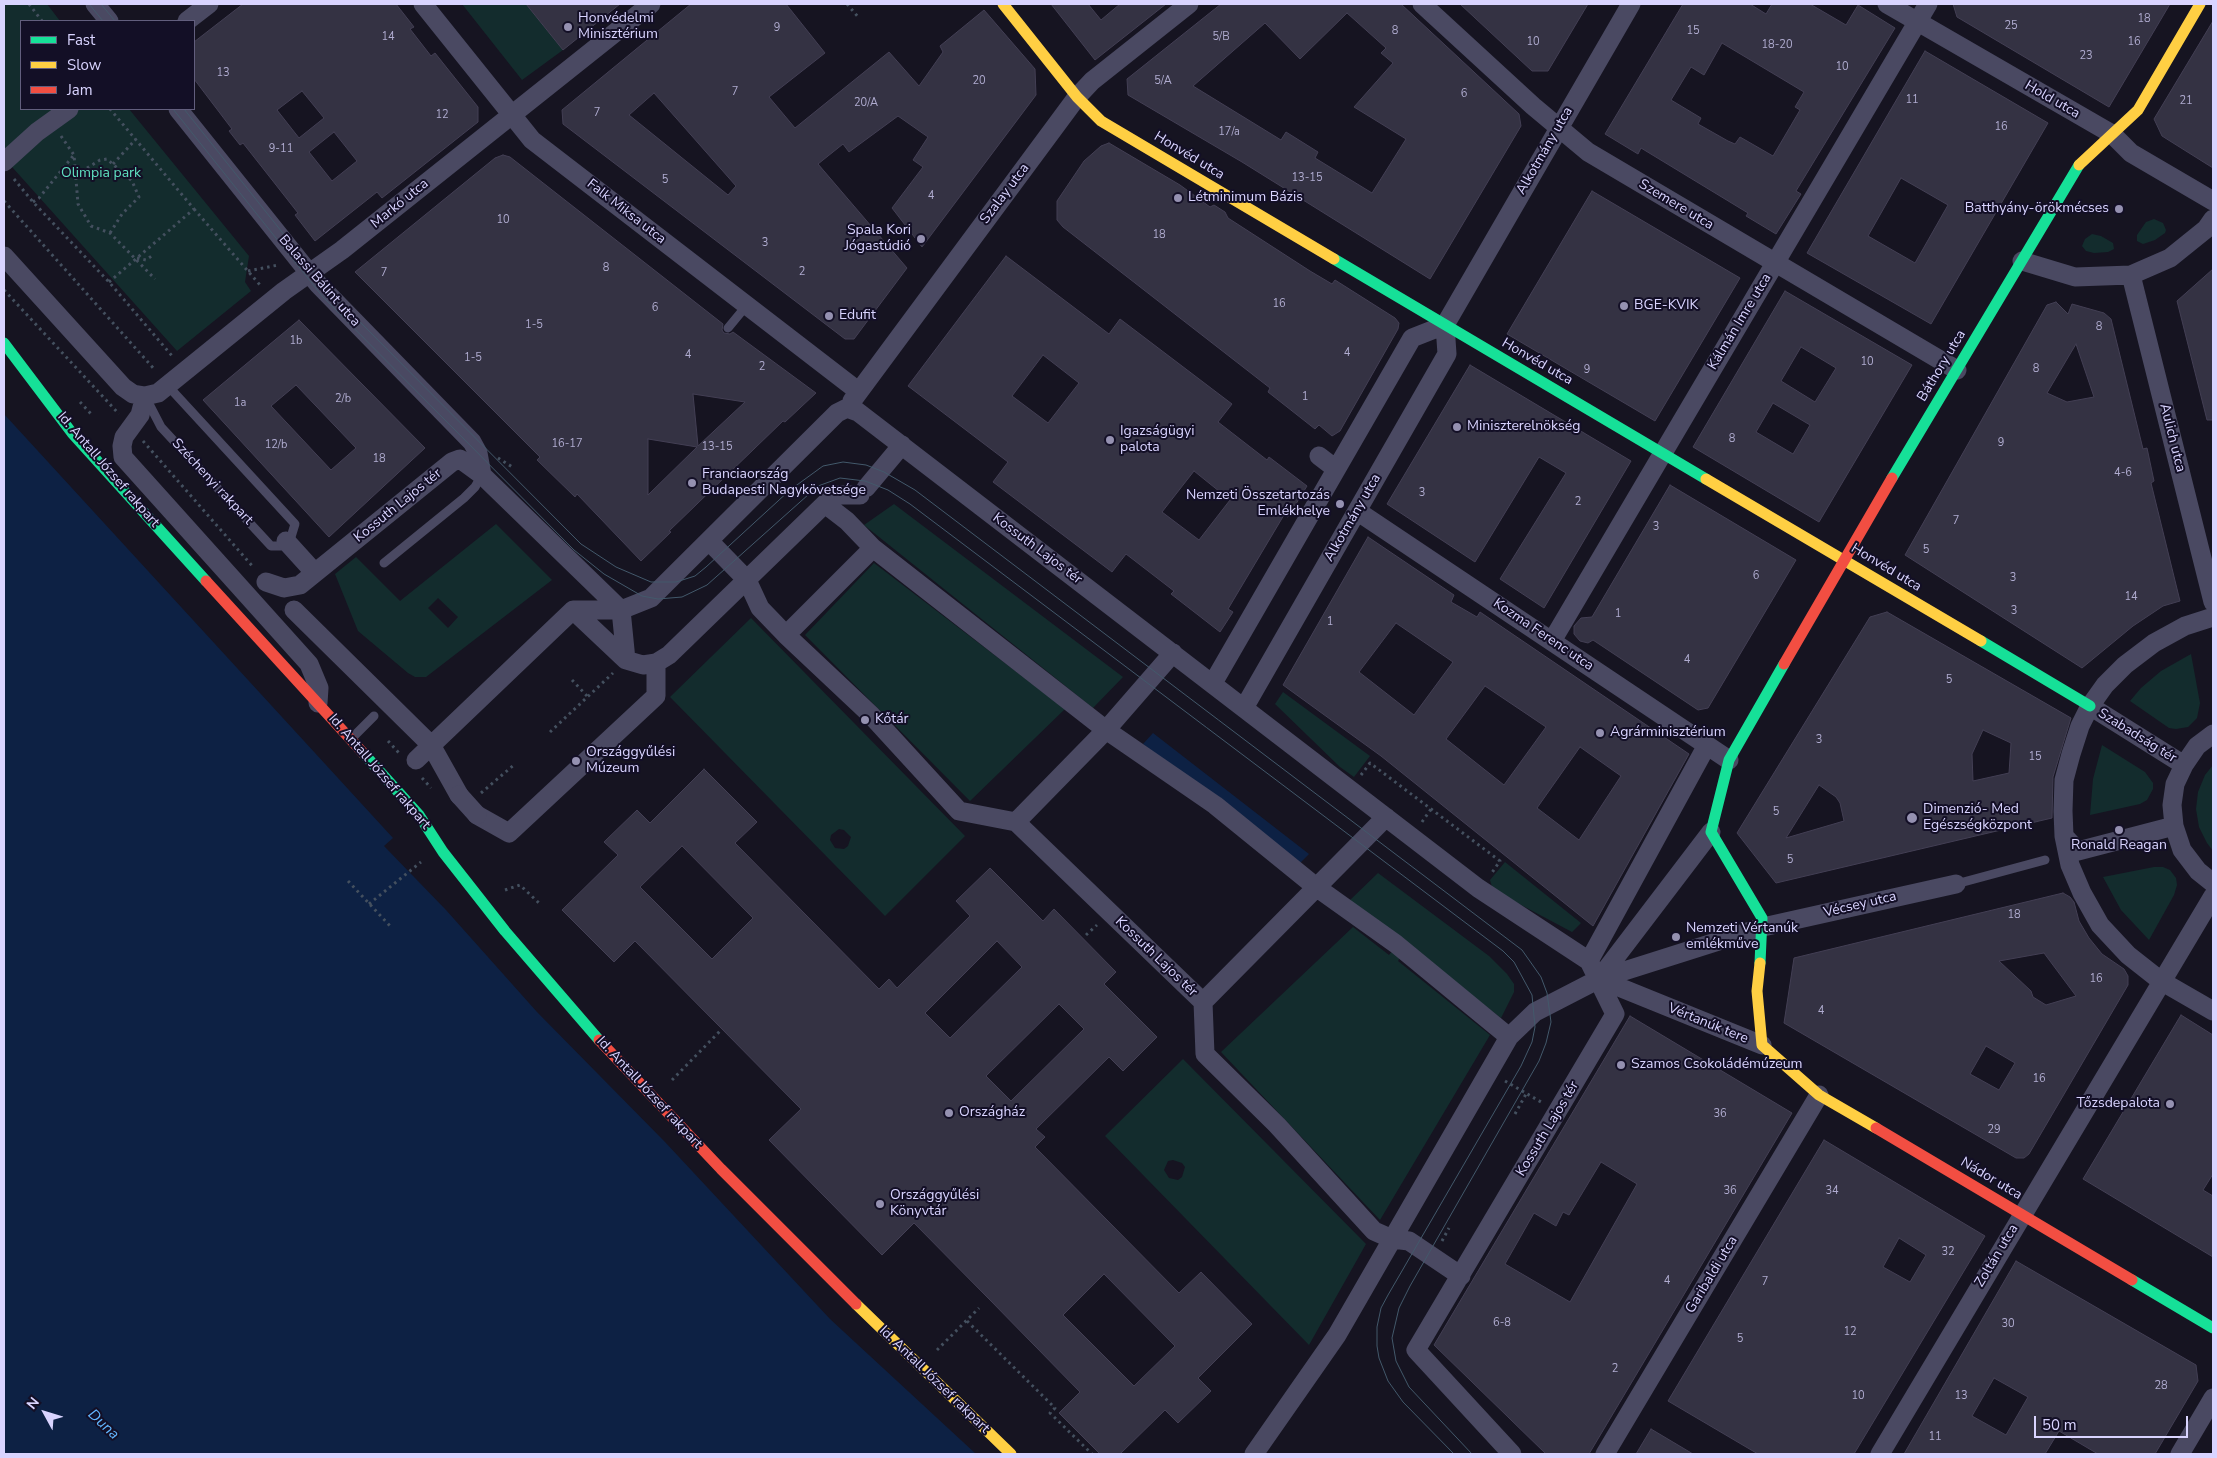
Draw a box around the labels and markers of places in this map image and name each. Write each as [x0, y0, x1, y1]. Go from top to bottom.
place label: Honvédelmi Minisztérium [578, 11, 658, 44]
marker: Honvédelmi Minisztérium [562, 21, 574, 33]
place label: Létminimum Bázis [1188, 190, 1303, 206]
marker: Létminimum Bázis [1172, 192, 1184, 204]
place label: Batthyány-örökmécses [1965, 201, 2109, 217]
marker: Batthyány-örökmécses [2113, 203, 2125, 215]
place label: Spala Kori Jógastúdió [844, 223, 911, 256]
marker: Spala Kori Jógastúdió [915, 233, 927, 245]
place label: BGE-KVIK [1634, 298, 1698, 314]
marker: BGE-KVIK [1618, 300, 1630, 312]
place label: Edufit [839, 308, 876, 324]
marker: Edufit [823, 310, 835, 322]
place label: Miniszterelnökség [1467, 419, 1580, 435]
marker: Miniszterelnökség [1451, 421, 1463, 433]
place label: Igazságügyi palota [1120, 424, 1194, 457]
marker: Igazságügyi palota [1104, 434, 1116, 446]
place label: Franciaország Budapesti Nagykövetsége [702, 467, 866, 500]
marker: Franciaország Budapesti Nagykövetsége [686, 477, 698, 489]
place label: Nemzeti Összetartozás Emlékhelye [1186, 488, 1330, 520]
marker: Nemzeti Összetartozás Emlékhelye [1334, 498, 1346, 510]
place label: Kőtár [875, 712, 909, 728]
marker: Kőtár [859, 714, 871, 726]
place label: Agrárminisztérium [1610, 725, 1726, 741]
marker: Agrárminisztérium [1594, 727, 1606, 739]
place label: Országgyűlési Múzeum [586, 745, 675, 778]
marker: Országgyűlési Múzeum [570, 755, 582, 767]
place label: Dimenzió- Med Egészségközpont [1923, 802, 2032, 834]
marker: Dimenzió- Med Egészségközpont [1905, 811, 1919, 825]
marker: Ronald Reagan [2113, 824, 2125, 836]
place label: Ronald Reagan [2071, 838, 2167, 854]
place label: Nemzeti Vértanúk emlékműve [1686, 921, 1798, 954]
marker: Nemzeti Vértanúk emlékműve [1670, 931, 1682, 943]
place label: Szamos Csokoládémúzeum [1631, 1057, 1803, 1073]
marker: Szamos Csokoládémúzeum [1615, 1059, 1627, 1071]
place label: Tőzsdepalota [2077, 1096, 2160, 1112]
marker: Tőzsdepalota [2164, 1098, 2176, 1110]
place label: Országház [959, 1105, 1025, 1121]
marker: Országház [943, 1107, 955, 1119]
place label: Országgyűlési Könyvtár [890, 1188, 979, 1220]
marker: Országgyűlési Könyvtár [874, 1198, 886, 1210]

